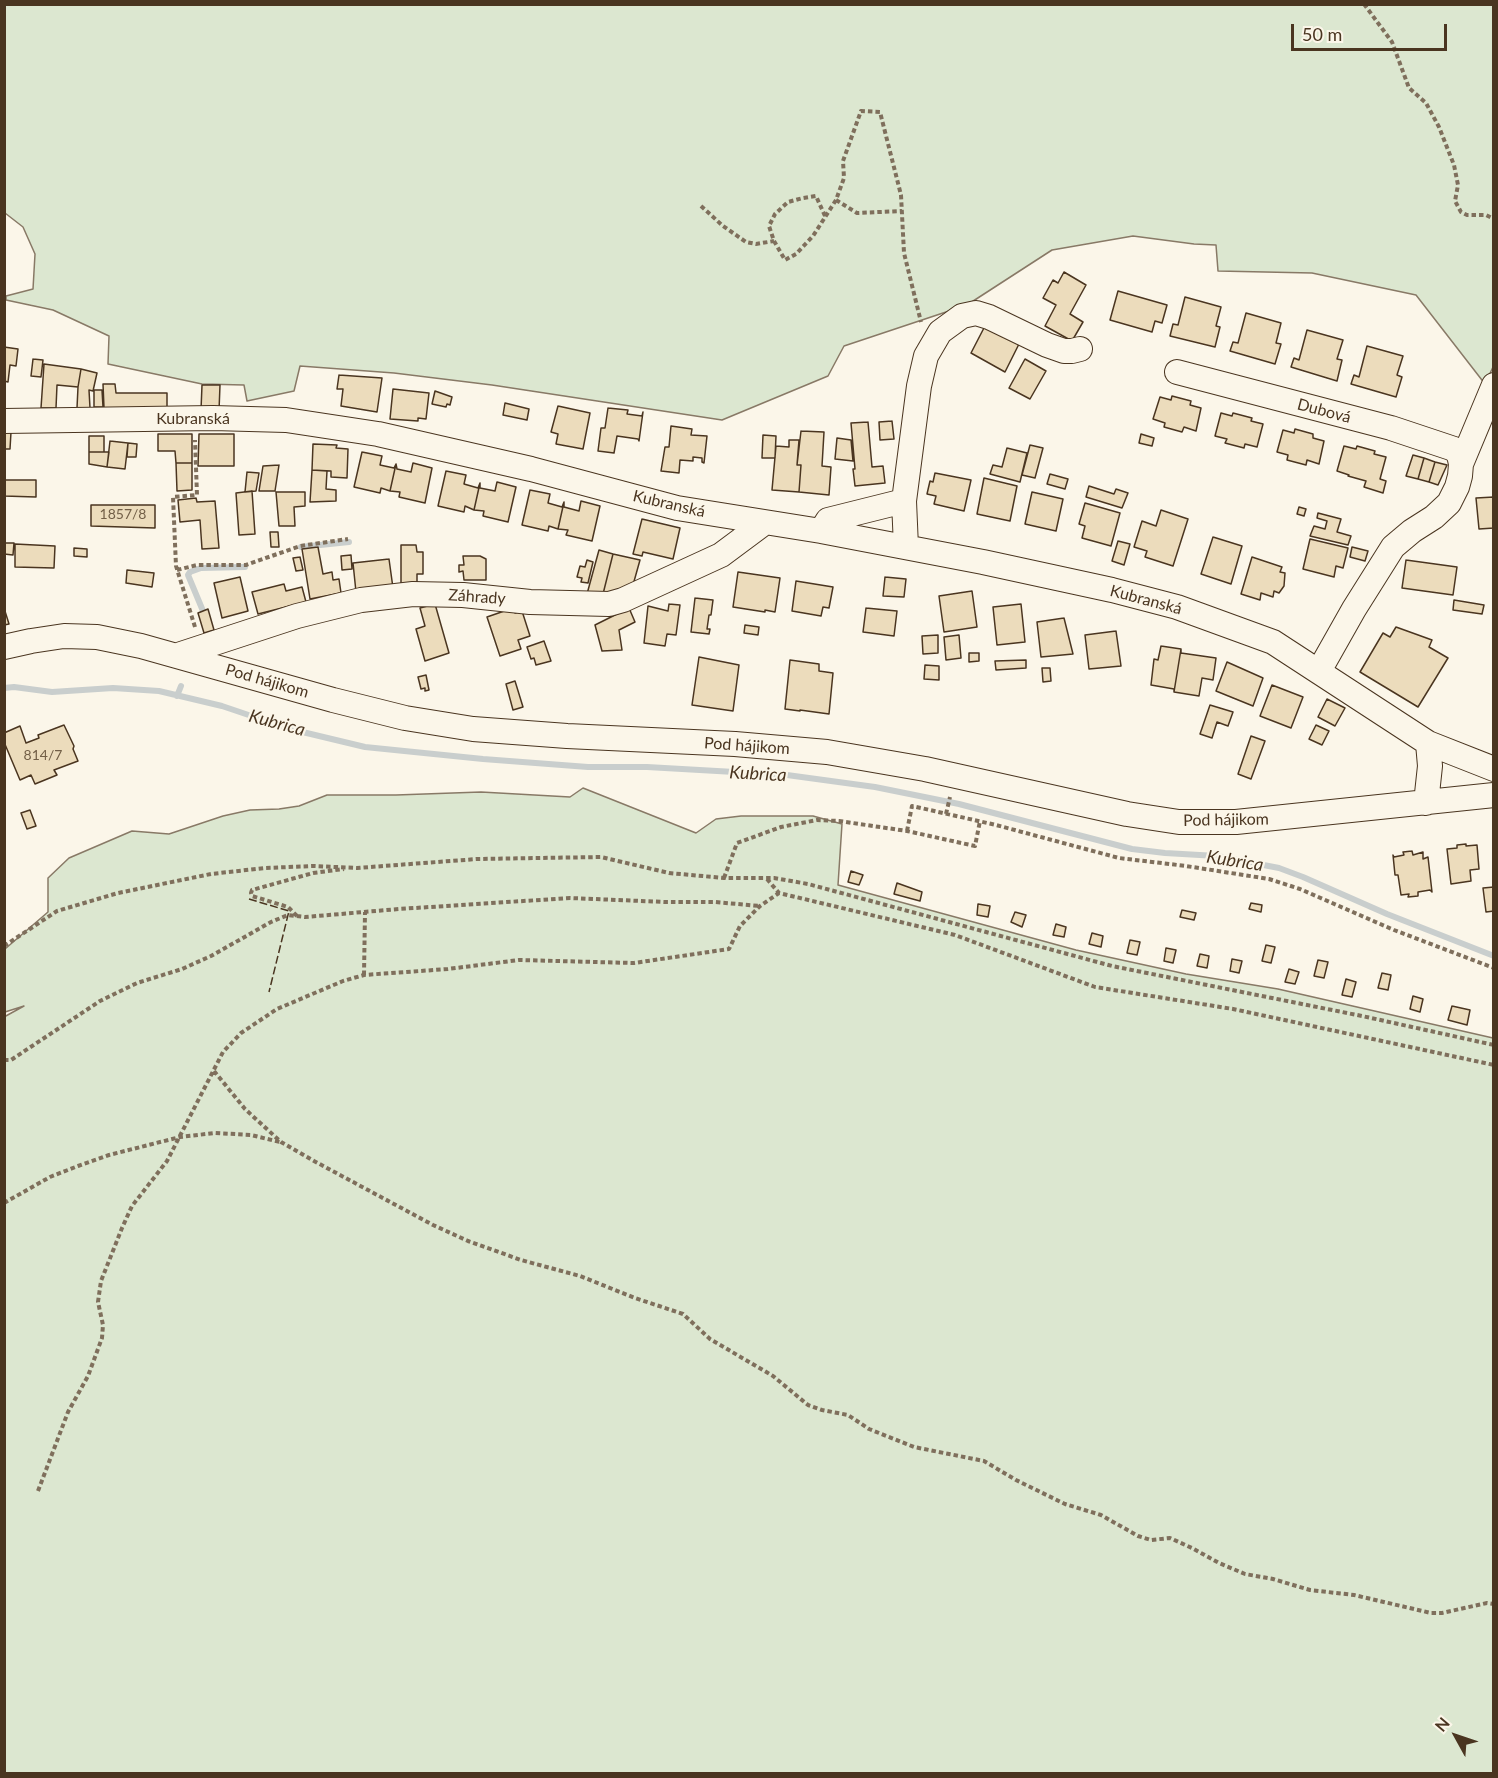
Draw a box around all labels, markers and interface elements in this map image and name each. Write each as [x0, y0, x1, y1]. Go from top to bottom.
scale bar [1294, 12, 1450, 50]
text: 50 m [1302, 23, 1342, 45]
street label: Dubová [1295, 395, 1353, 427]
street label: Kubranská [156, 409, 230, 429]
street label: Kubranská [631, 486, 707, 522]
house number: 1857/8 [100, 506, 146, 522]
street label: Kubranská [1108, 581, 1184, 619]
street label: Záhrady [448, 585, 506, 609]
street label: Pod hájikom [223, 660, 311, 702]
water label: Kubrica [247, 705, 307, 741]
street label: Pod hájikom [704, 733, 790, 759]
house number: 814/7 [24, 747, 62, 763]
water label: Kubrica [729, 762, 787, 786]
street label: Pod hájikom [1183, 810, 1269, 830]
water label: Kubrica [1205, 846, 1265, 876]
north arrow [1426, 1706, 1486, 1766]
text: N [1431, 1713, 1453, 1735]

